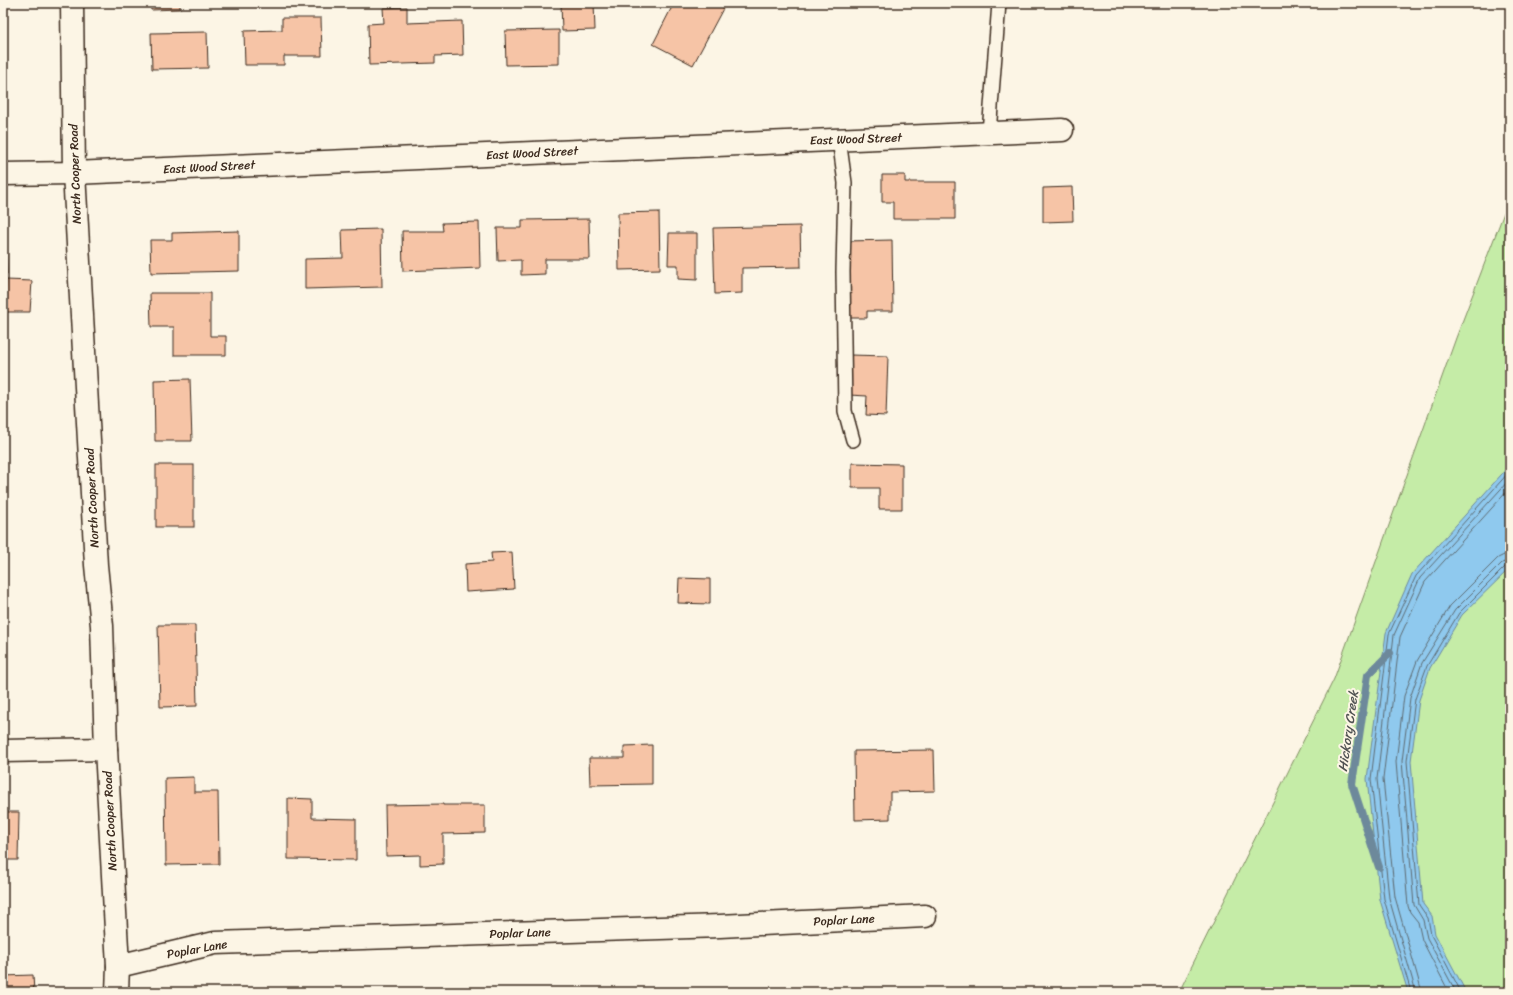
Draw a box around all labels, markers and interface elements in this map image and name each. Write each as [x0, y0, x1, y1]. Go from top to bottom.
street label: North Cooper Road [62, 123, 88, 224]
street label: East Wood Street [810, 126, 904, 152]
street label: East Wood Street [485, 140, 580, 166]
street label: East Wood Street [162, 154, 257, 180]
street label: North Cooper Road [78, 447, 106, 548]
water label: Hickory Creek [1331, 688, 1365, 773]
street label: North Cooper Road [96, 770, 124, 871]
street label: Poplar Lane [813, 907, 875, 933]
street label: Poplar Lane [489, 921, 551, 945]
street label: Poplar Lane [165, 933, 229, 965]

